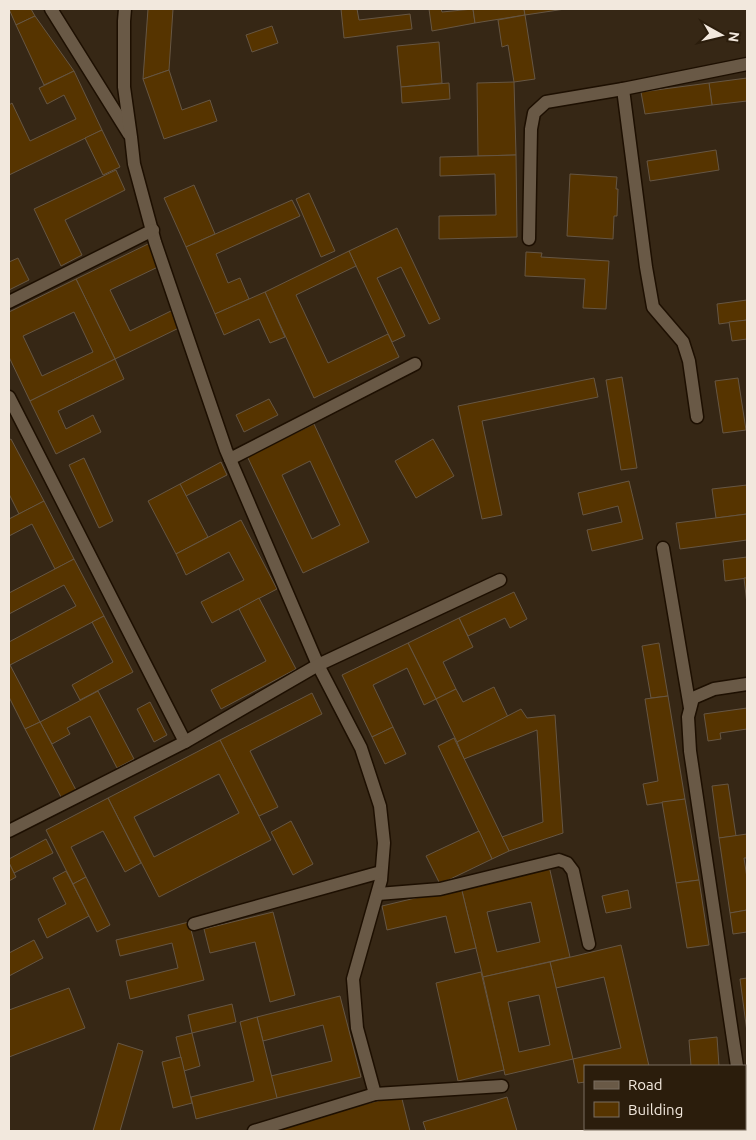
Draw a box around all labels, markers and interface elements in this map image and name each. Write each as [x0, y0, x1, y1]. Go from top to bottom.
north arrow [696, 10, 746, 60]
text: N [725, 31, 743, 43]
legend [584, 1065, 746, 1130]
text: Road [628, 1076, 663, 1093]
text: Building [628, 1101, 683, 1118]

